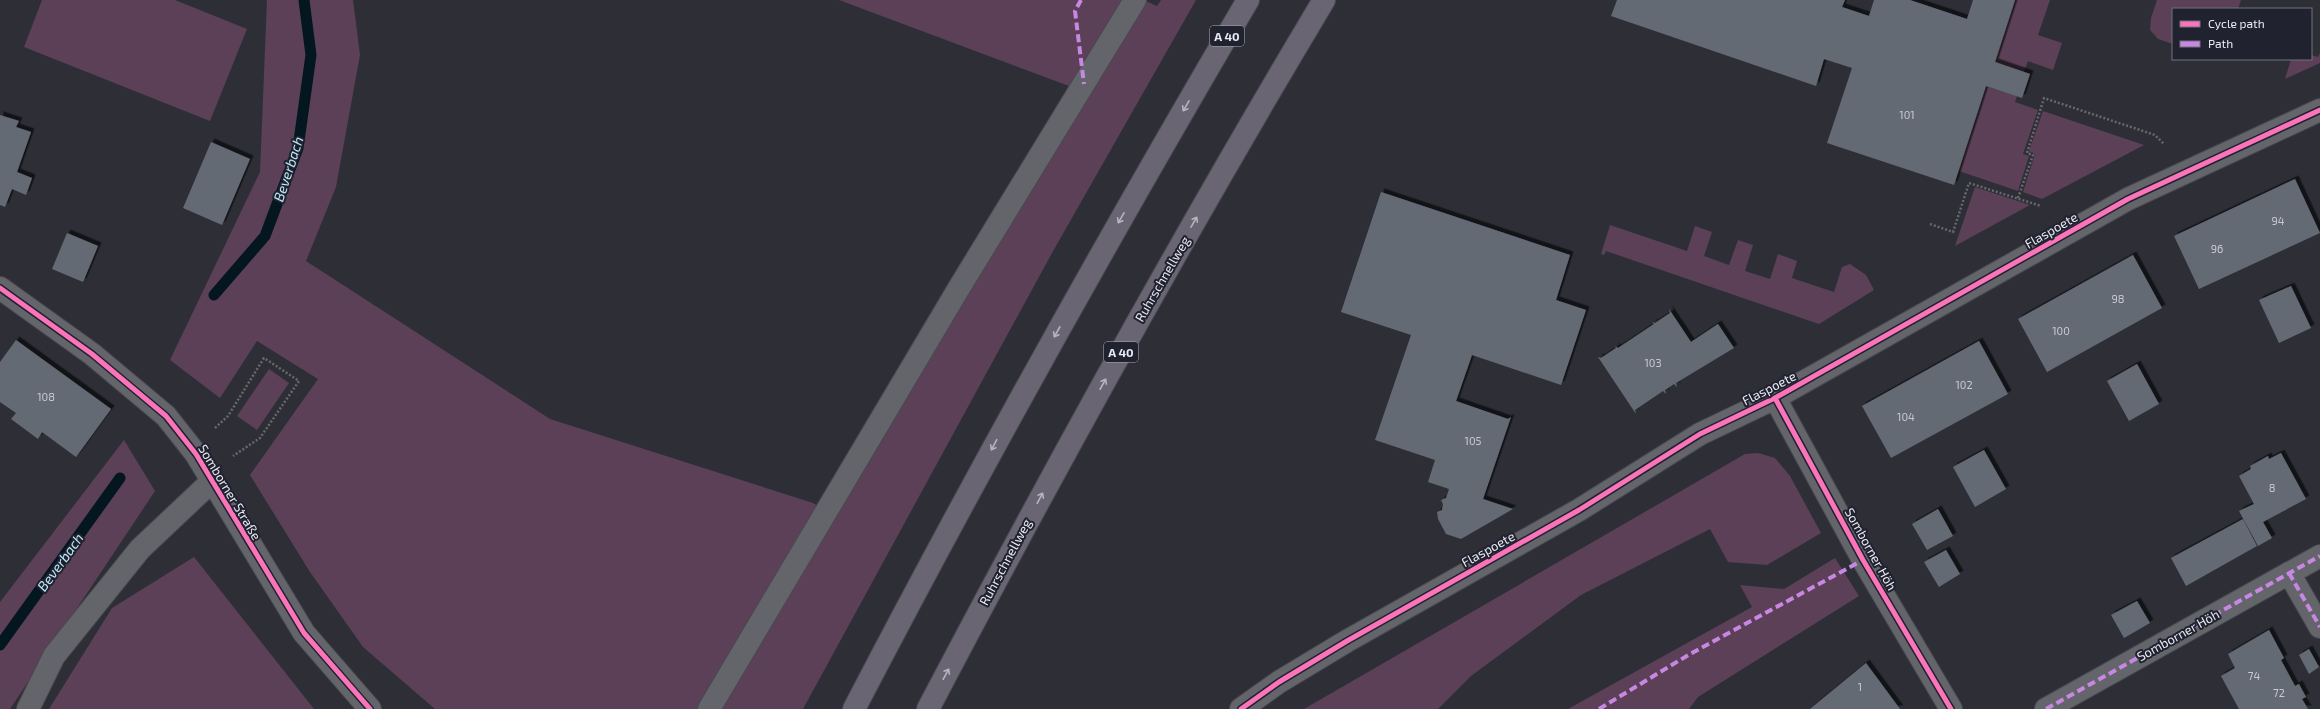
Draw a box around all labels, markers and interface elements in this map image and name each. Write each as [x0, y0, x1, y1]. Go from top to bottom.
legend [2172, 8, 2312, 60]
text: Cycle path [2208, 16, 2265, 30]
road number: A 40 [1210, 26, 1244, 46]
text: Path [2208, 36, 2233, 50]
one-way arrow [1182, 100, 1190, 112]
house number: 101 [1899, 108, 1915, 121]
water label: Beverbach [269, 134, 307, 204]
street label: Flaspoete [2022, 208, 2080, 252]
one-way arrow [1116, 212, 1124, 224]
house number: 94 [2271, 214, 2285, 227]
one-way arrow [1191, 216, 1199, 228]
street label: Ruhrschnellweg [1131, 234, 1193, 324]
house number: 96 [2211, 242, 2223, 255]
house number: 98 [2112, 292, 2124, 305]
house number: 100 [2052, 324, 2070, 337]
one-way arrow [1053, 326, 1060, 338]
road number: A 40 [1104, 342, 1138, 362]
house number: 103 [1644, 356, 1662, 369]
street label: Flaspoete [1739, 368, 1799, 408]
one-way arrow [1100, 378, 1107, 390]
house number: 102 [1955, 378, 1973, 391]
house number: 108 [37, 390, 55, 403]
house number: 104 [1897, 410, 1915, 423]
house number: 105 [1465, 434, 1482, 447]
one-way arrow [990, 439, 997, 451]
street label: Somborner Straße [195, 441, 265, 543]
house number: 8 [2269, 481, 2275, 494]
one-way arrow [1037, 492, 1044, 504]
street label: Somborner Höh [1842, 505, 1900, 593]
street label: Ruhrschnellweg [975, 516, 1035, 608]
street label: Flaspoete [1459, 528, 1517, 570]
water label: Beverbach [33, 530, 87, 594]
street label: Somborner Höh [2134, 606, 2222, 664]
one-way arrow [942, 669, 950, 681]
house number: 74 [2248, 669, 2260, 682]
house number: 1 [1858, 680, 1862, 693]
house number: 72 [2273, 686, 2285, 699]

